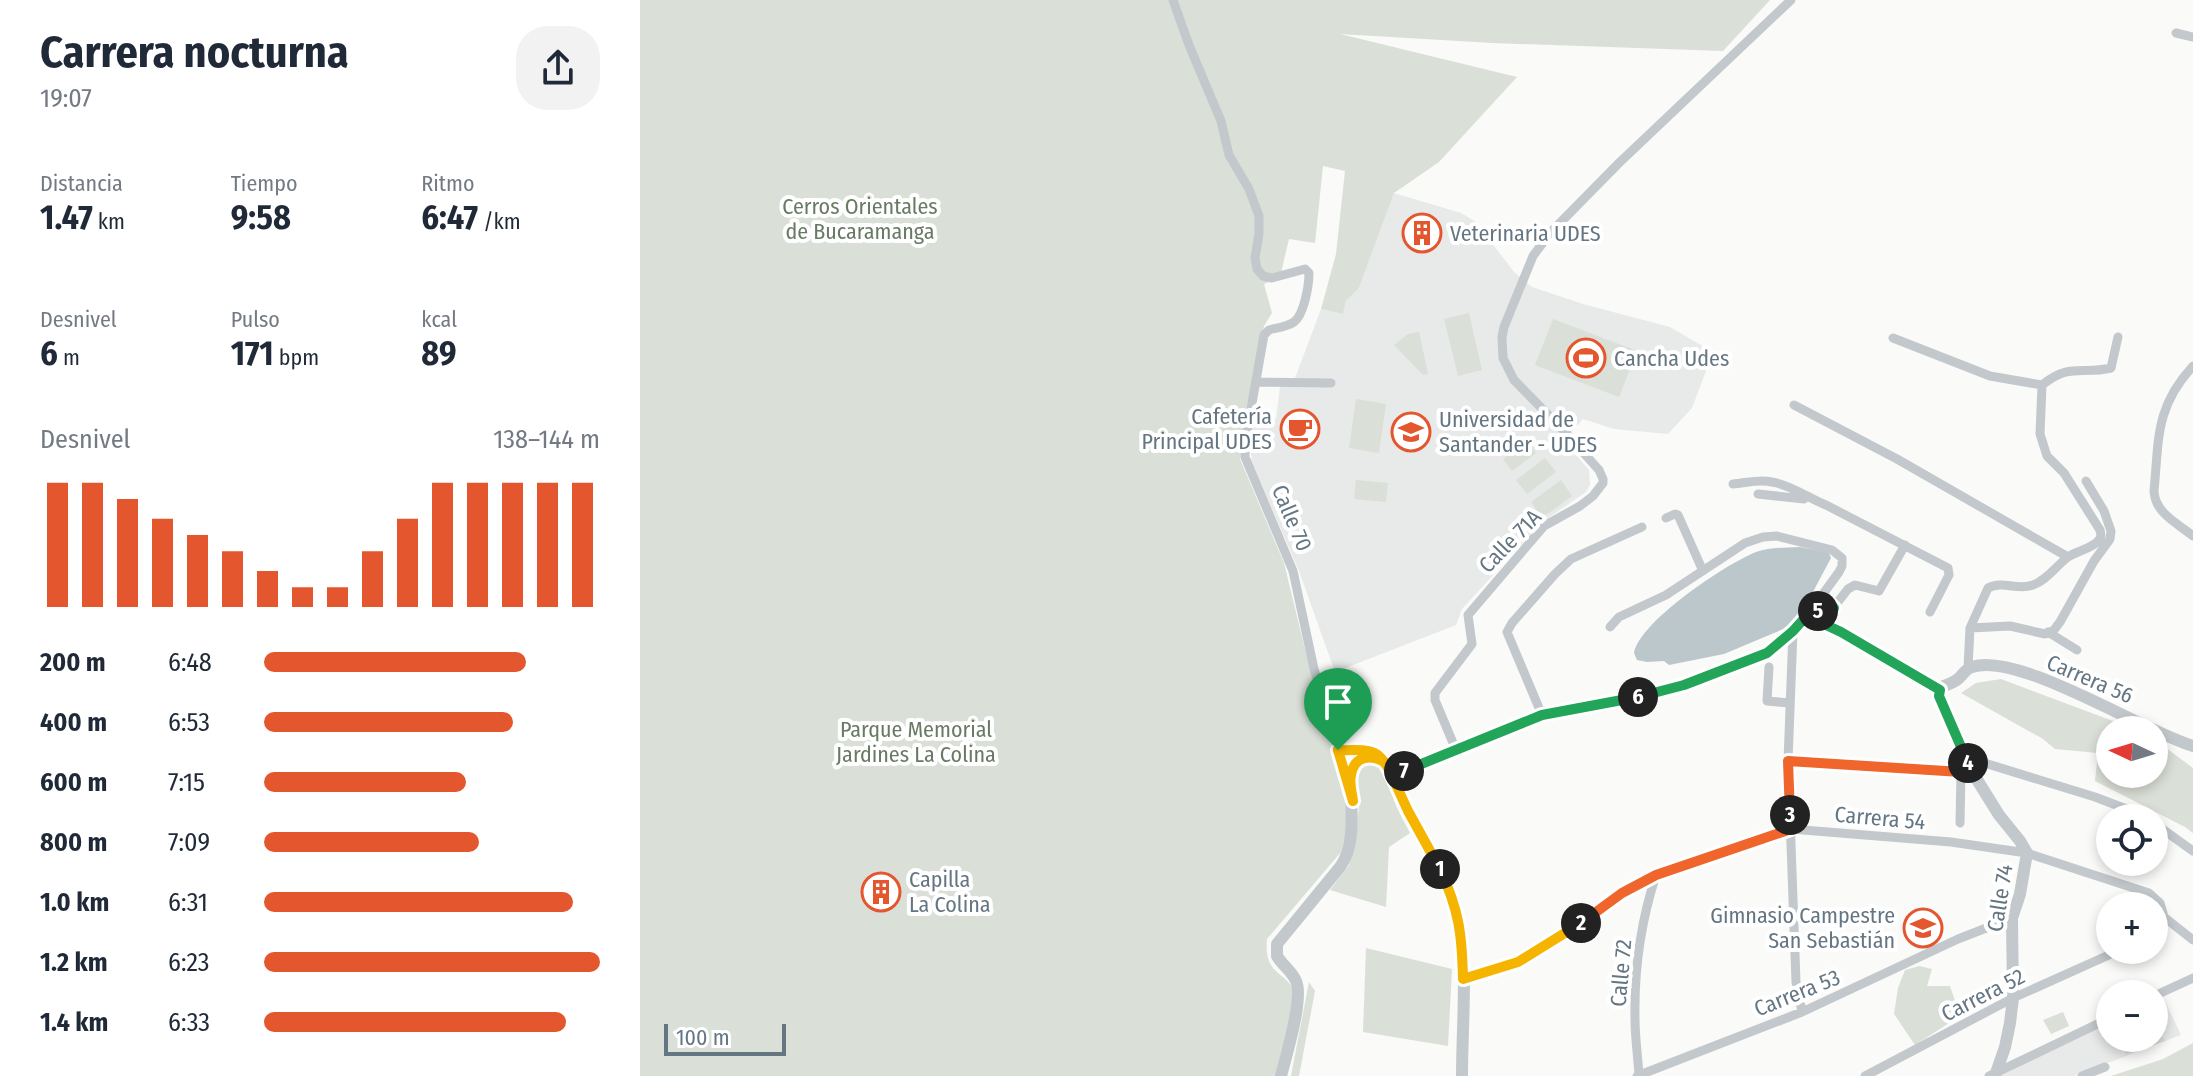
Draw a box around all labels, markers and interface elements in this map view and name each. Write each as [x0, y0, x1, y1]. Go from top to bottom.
text: Carrera nocturna [40, 26, 349, 79]
button: share [516, 26, 600, 110]
text: 19:07 [40, 83, 92, 114]
text: Distancia [40, 170, 123, 197]
text: Tiempo [231, 170, 297, 197]
text: Ritmo [421, 170, 475, 197]
park label: Cerros Orientales de Bucaramanga [782, 193, 938, 245]
text: 1.47 [40, 197, 93, 238]
text: 9:58 [231, 197, 291, 238]
text: 6:47 [421, 197, 478, 238]
text: km [93, 208, 125, 235]
text: /km [478, 208, 521, 235]
building icon: Veterinaria UDES [1401, 212, 1443, 254]
place label: Veterinaria UDES [1450, 220, 1601, 247]
text: Desnivel [40, 306, 117, 333]
text: Pulso [231, 306, 280, 333]
text: kcal [421, 306, 457, 333]
text: 6 [40, 333, 58, 374]
text: 171 [231, 333, 274, 374]
text: 89 [421, 333, 456, 374]
sports icon: Cancha Udes [1565, 337, 1607, 379]
text: m [58, 344, 80, 371]
text: bpm [274, 344, 319, 371]
place label: Cancha Udes [1614, 345, 1729, 372]
place label: Cafetería Principal UDES [1141, 403, 1272, 455]
place label: Universidad de Santander - UDES [1439, 406, 1597, 458]
cafe icon: Cafetería Principal UDES [1279, 408, 1321, 450]
school or university icon: Universidad de Santander - UDES [1390, 411, 1432, 453]
text: Desnivel [40, 424, 130, 455]
text: 138–144 m [493, 424, 600, 455]
street label: Calle 70 [1266, 481, 1318, 555]
street label: Calle 71A [1473, 503, 1547, 578]
pin: 5 [1798, 591, 1838, 631]
text: 5 [1813, 597, 1823, 624]
text: 200 m [40, 647, 106, 678]
text: 6:48 [168, 647, 212, 678]
street label: Carrera 56 [2043, 649, 2137, 709]
pin [1304, 668, 1372, 750]
pin: 6 [1618, 677, 1658, 717]
icon: arrive [1316, 680, 1360, 724]
text: 6 [1632, 683, 1644, 710]
text: 400 m [40, 707, 107, 738]
text: 6:53 [168, 707, 210, 738]
park label: Parque Memorial Jardines La Colina [836, 716, 996, 768]
north arrow [2096, 716, 2168, 788]
map controls [2096, 716, 2168, 1052]
pin: 4 [1948, 743, 1988, 783]
text: 4 [1962, 749, 1974, 776]
pin: 7 [1384, 751, 1424, 791]
text: 7 [1399, 757, 1409, 784]
text: 600 m [40, 767, 107, 798]
text: 7:15 [168, 767, 205, 798]
pin: 3 [1770, 795, 1810, 835]
text: 3 [1785, 801, 1795, 828]
street label: Carrera 54 [1833, 801, 1927, 835]
button: locate [2096, 804, 2168, 876]
text: 800 m [40, 827, 107, 858]
text: 7:09 [168, 827, 210, 858]
pin: 1 [1420, 849, 1460, 889]
text: 1 [1435, 855, 1445, 882]
street label: Calle 74 [1981, 862, 2019, 934]
place label: Capilla La Colina [909, 866, 991, 918]
building icon: Capilla La Colina [860, 871, 902, 913]
text: 1.0 km [40, 887, 109, 918]
text: 6:31 [168, 887, 208, 918]
button: + [2096, 892, 2168, 964]
place label: Gimnasio Campestre San Sebastián [1710, 902, 1895, 954]
pin: 2 [1561, 903, 1601, 943]
school or university icon: Gimnasio Campestre San Sebastián [1902, 907, 1944, 949]
text: 2 [1576, 909, 1586, 936]
street label: Calle 72 [1605, 938, 1637, 1008]
text: 1.2 km [40, 947, 107, 978]
text: 6:23 [168, 947, 210, 978]
street label: Carrera 52 [1937, 963, 2029, 1027]
street label: Carrera 53 [1750, 964, 1844, 1022]
button: − [2096, 980, 2168, 1052]
text: 1.4 km [40, 1007, 108, 1038]
text: 6:33 [168, 1007, 210, 1038]
scale bar [664, 1020, 786, 1056]
text: 100 m [676, 1024, 730, 1051]

